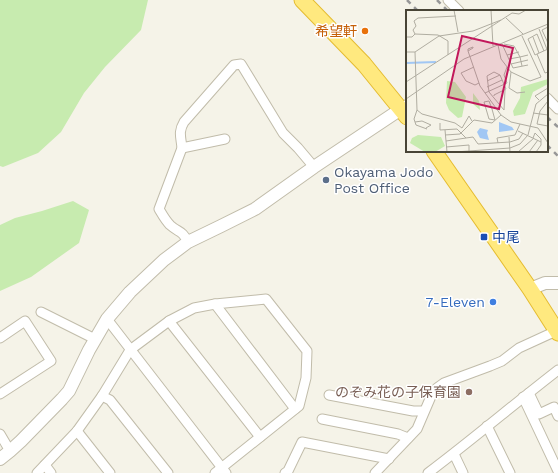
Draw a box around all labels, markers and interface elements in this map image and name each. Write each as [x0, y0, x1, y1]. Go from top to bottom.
inset map [406, 10, 548, 152]
place label: 希望軒 [315, 23, 357, 39]
marker: 希望軒 [360, 26, 370, 36]
place label: Okayama Jodo Post Office [334, 164, 433, 196]
marker: Okayama Jodo Post Office [321, 175, 331, 185]
place label: 中尾 [492, 229, 520, 245]
marker: 中尾 [479, 232, 489, 242]
place label: 7-Eleven [426, 294, 485, 310]
marker: 7-Eleven [488, 297, 498, 307]
place label: のぞみ花の子保育園 [335, 384, 461, 400]
marker: のぞみ花の子保育園 [464, 387, 474, 397]

